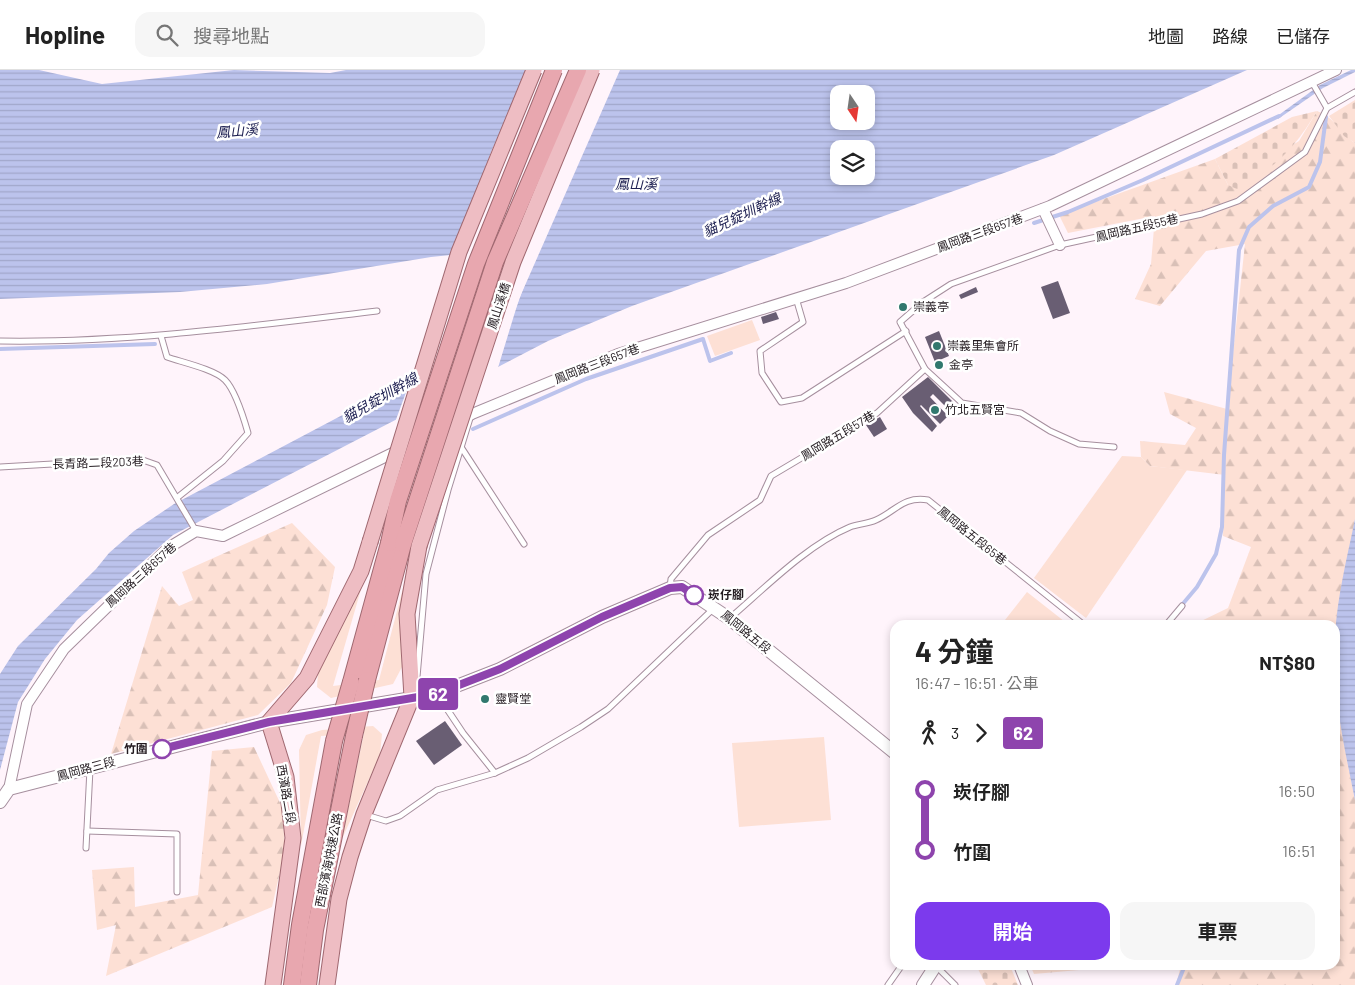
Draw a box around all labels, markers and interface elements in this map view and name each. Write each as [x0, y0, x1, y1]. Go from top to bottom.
search box [135, 12, 485, 57]
text: Hopline [25, 20, 105, 49]
icon: search [153, 21, 181, 49]
text: 搜尋地點 [193, 24, 269, 47]
text: 地圖 [1148, 25, 1184, 47]
text: 路線 [1212, 25, 1248, 47]
text: 已儲存 [1276, 25, 1330, 47]
north arrow [830, 85, 875, 130]
map controls [830, 85, 875, 185]
water label: 鳳山溪 [215, 120, 261, 141]
button: layers [830, 140, 875, 185]
water label: 鳳山溪 [615, 175, 659, 192]
water label: 貓兒錠圳幹線 [700, 188, 785, 240]
street label: 鳳岡路三段657巷 [935, 210, 1024, 254]
street label: 鳳岡路五段55巷 [1094, 211, 1179, 243]
street label: 鳳山溪橋 [484, 281, 512, 331]
place label: 崇義亭 [913, 299, 949, 313]
marker: 崇義亭 [897, 301, 909, 313]
place label: 崇義里集會所 [947, 338, 1019, 352]
street label: 鳳岡路三段657巷 [552, 340, 641, 386]
marker: 崇義里集會所 [931, 340, 943, 352]
place label: 金亭 [949, 357, 973, 371]
marker: 金亭 [933, 359, 945, 371]
water label: 貓兒錠圳幹線 [339, 368, 422, 426]
place label: 竹北五賢宮 [945, 402, 1005, 416]
marker: 竹北五賢宮 [929, 404, 941, 416]
street label: 鳳岡路五段57巷 [798, 408, 877, 463]
street label: 長青路二段203巷 [52, 453, 144, 471]
street label: 鳳岡路五段65巷 [935, 503, 1010, 567]
street label: 鳳岡路三段657巷 [102, 539, 178, 610]
marker: 崁仔腳 [684, 585, 704, 605]
place label: 崁仔腳 [708, 587, 744, 601]
street label: 鳳岡路五段 [719, 607, 774, 656]
text: 4 分鐘 [915, 634, 994, 668]
text: NT$80 [1259, 651, 1315, 674]
text: 16:47 – 16:51 · 公車 [915, 673, 1038, 692]
line badge: 62 [416, 678, 460, 710]
text: 62 [428, 683, 448, 705]
place label: 靈賢堂 [495, 691, 531, 705]
marker: 靈賢堂 [479, 693, 491, 705]
icon: walk [915, 719, 943, 747]
icon: forward [967, 719, 995, 747]
text: 62 [1013, 722, 1033, 744]
text: 3 [951, 723, 959, 742]
marker: 竹圍 [152, 739, 172, 759]
place label: 竹圍 [124, 741, 148, 755]
street label: 鳳岡路三段 [55, 754, 117, 783]
street label: 西濱路二段 [275, 763, 299, 825]
text: 崁仔腳 [953, 780, 1010, 803]
text: 16:50 [1278, 781, 1315, 800]
street label: 西部濱海快速公路 [312, 811, 344, 908]
text: 竹圍 [953, 840, 991, 863]
text: 16:51 [1282, 841, 1315, 860]
button: 開始 [915, 902, 1110, 960]
button: 車票 [1120, 902, 1315, 960]

